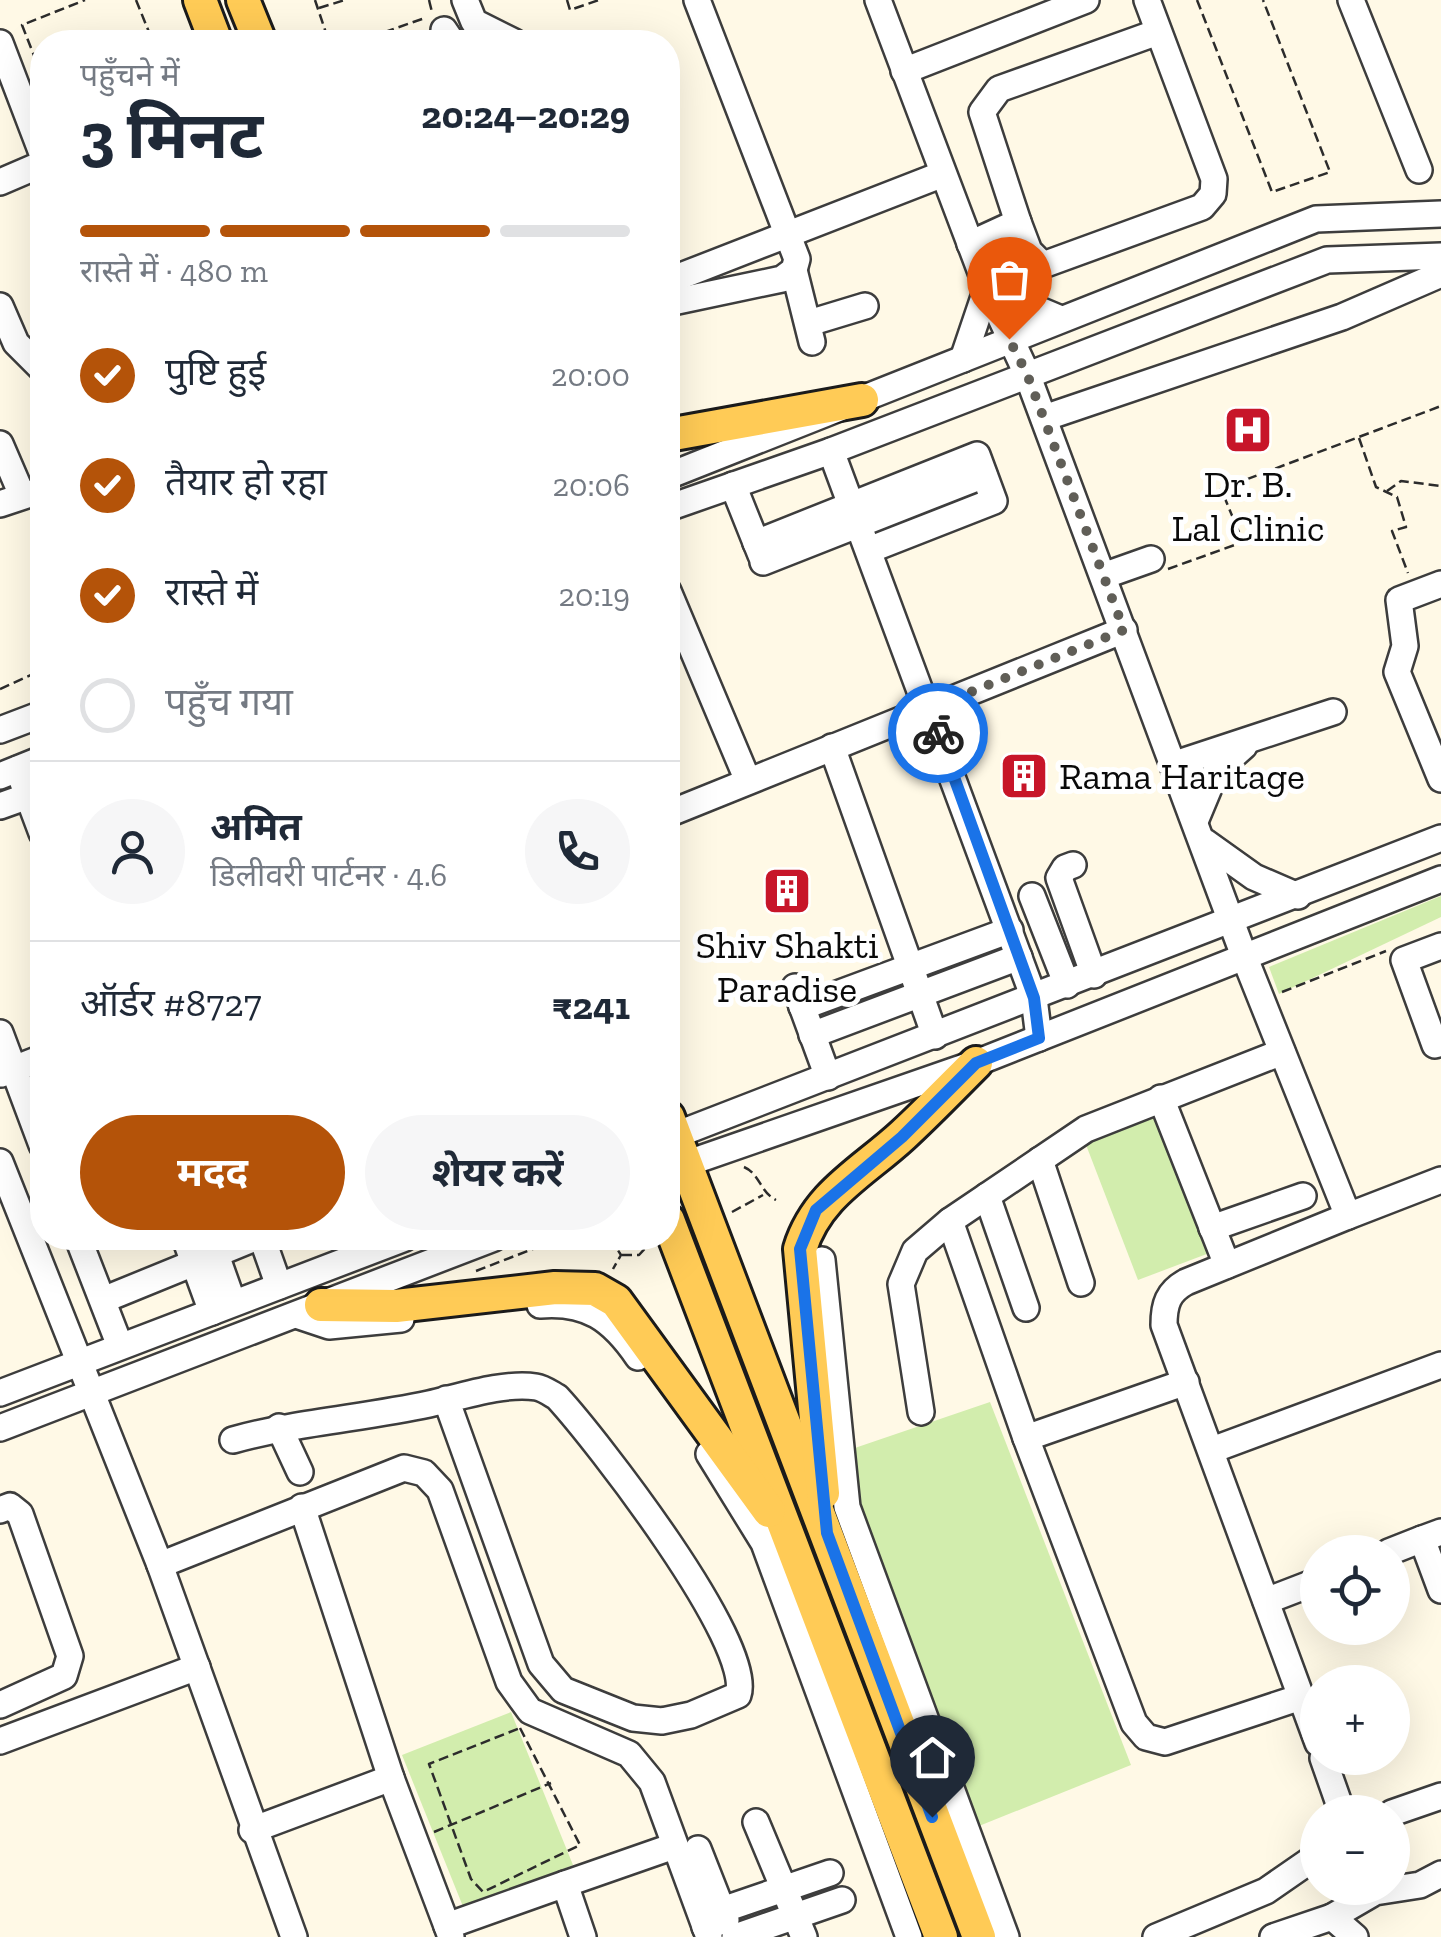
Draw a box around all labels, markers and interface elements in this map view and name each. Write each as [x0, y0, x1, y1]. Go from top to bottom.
text: पहुँचने में [80, 56, 180, 94]
text: 20:24–20:29 [421, 92, 630, 138]
text: 3 मिनट [80, 97, 263, 175]
pin [967, 237, 1052, 340]
text: रास्ते में · 480 m [80, 252, 268, 290]
icon: bag [982, 252, 1037, 307]
icon: check [80, 348, 135, 403]
text: पुष्टि हुई [165, 349, 266, 395]
text: 20:00 [551, 356, 630, 394]
hospital icon: Dr. B. Lal Clinic [1222, 404, 1274, 456]
icon: check [80, 458, 135, 513]
text: तैयार हो रहा [165, 459, 327, 505]
place label: Dr. B. Lal Clinic [1171, 461, 1325, 551]
text: 20:06 [552, 466, 630, 504]
icon: check [80, 568, 135, 623]
text: रास्ते में [165, 569, 258, 615]
text: 20:19 [559, 576, 630, 614]
text: पहुँच गया [165, 679, 293, 725]
courier [888, 683, 988, 783]
icon: bike [911, 706, 966, 761]
building icon: Rama Haritage [998, 750, 1050, 802]
place label: Rama Haritage [1059, 753, 1305, 799]
button: person [80, 799, 185, 904]
button: phone [525, 799, 630, 904]
text: अमित [210, 804, 302, 850]
text: डिलीवरी पार्टनर · 4.6 [210, 856, 447, 894]
building icon: Shiv Shakti Paradise [761, 865, 813, 917]
place label: Shiv Shakti Paradise [695, 922, 879, 1012]
text: ऑर्डर #8727 [80, 980, 262, 1026]
text: ₹241 [552, 983, 630, 1029]
button: मदद [80, 1115, 345, 1230]
button: शेयर करें [365, 1115, 630, 1230]
map controls [1300, 1535, 1410, 1905]
button: locate [1300, 1535, 1410, 1645]
button: + [1300, 1665, 1410, 1775]
pin [890, 1715, 975, 1818]
icon: home [905, 1730, 960, 1785]
button: − [1300, 1795, 1410, 1905]

